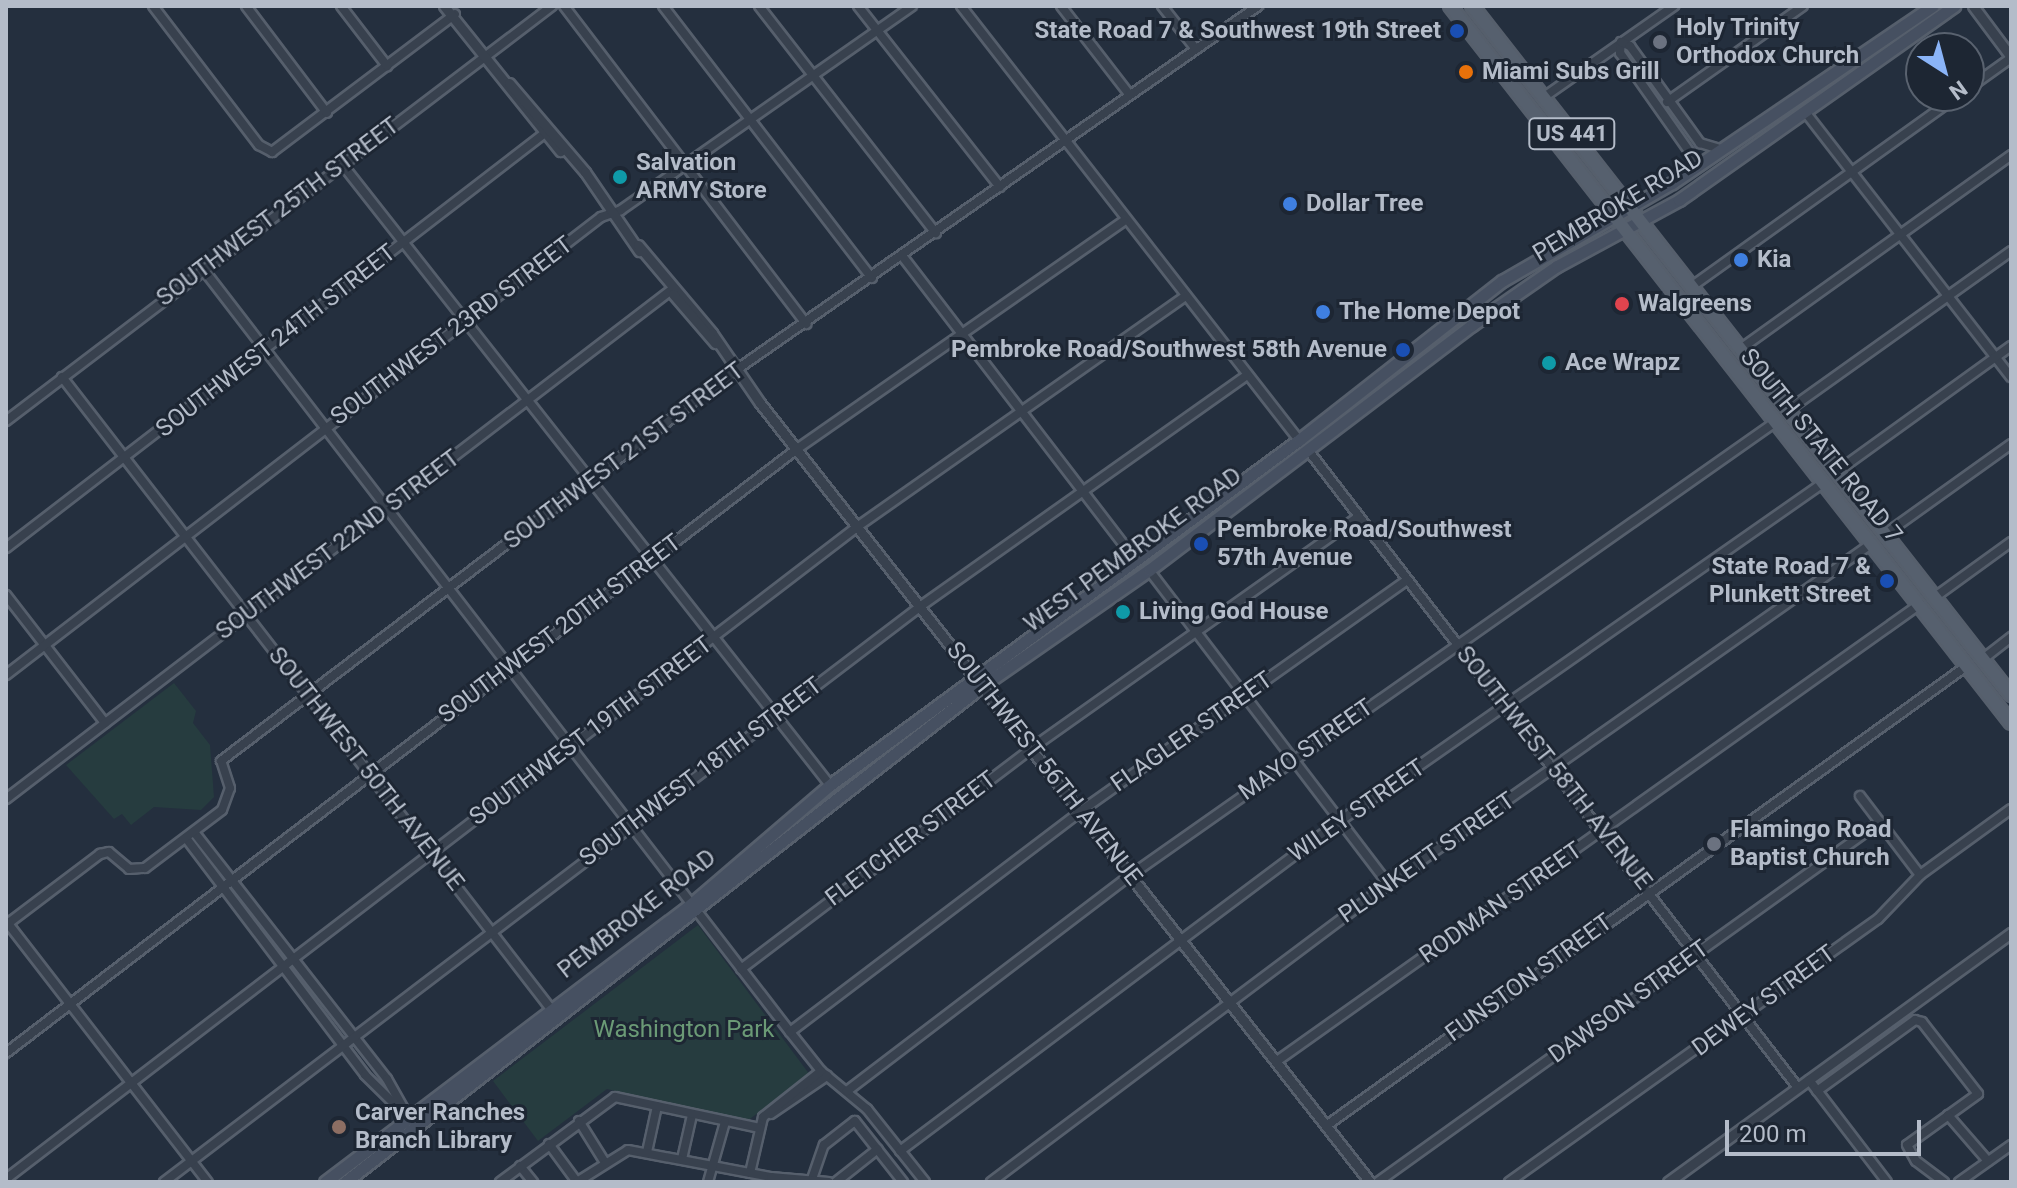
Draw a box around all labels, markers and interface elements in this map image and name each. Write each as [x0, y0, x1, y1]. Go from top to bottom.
place label: Holy Trinity Orthodox Church [1676, 14, 1859, 70]
place label: State Road 7 & Southwest 19th Street [1035, 17, 1441, 45]
marker: State Road 7 & Southwest 19th Street [1448, 22, 1466, 40]
north arrow [1905, 32, 1985, 112]
marker: Holy Trinity Orthodox Church [1651, 33, 1669, 51]
place label: Miami Subs Grill [1482, 58, 1660, 86]
marker: Miami Subs Grill [1457, 63, 1475, 81]
text: N [1945, 76, 1972, 105]
street label: SOUTHWEST 25TH STREET [151, 111, 405, 313]
road number: US 441 [1528, 116, 1616, 152]
street label: PEMBROKE ROAD [1528, 144, 1708, 268]
place label: Salvation ARMY Store [636, 149, 767, 205]
marker: Salvation ARMY Store [611, 168, 629, 186]
place label: Dollar Tree [1306, 190, 1424, 218]
marker: Dollar Tree [1281, 195, 1299, 213]
street label: SOUTHWEST 23RD STREET [325, 230, 579, 432]
street label: SOUTHWEST 24TH STREET [150, 238, 402, 444]
place label: Kia [1757, 246, 1791, 274]
marker: Kia [1732, 251, 1750, 269]
place label: Walgreens [1638, 290, 1752, 318]
marker: Walgreens [1613, 295, 1631, 313]
place label: The Home Depot [1339, 298, 1520, 326]
marker: The Home Depot [1314, 303, 1332, 321]
place label: Pembroke Road/Southwest 58th Avenue [951, 336, 1387, 364]
marker: Pembroke Road/Southwest 58th Avenue [1394, 341, 1412, 359]
street label: SOUTH STATE ROAD 7 [1734, 343, 1908, 549]
place label: Ace Wrapz [1565, 349, 1680, 377]
marker: Ace Wrapz [1540, 354, 1558, 372]
street label: SOUTHWEST 21ST STREET [498, 356, 750, 556]
street label: SOUTHWEST 22ND STREET [210, 444, 466, 646]
street label: WEST PEMBROKE ROAD [1018, 461, 1248, 639]
place label: Pembroke Road/Southwest 57th Avenue [1217, 516, 1512, 572]
street label: SOUTHWEST 20TH STREET [433, 528, 687, 730]
marker: Pembroke Road/Southwest 57th Avenue [1192, 535, 1210, 553]
place label: State Road 7 & Plunkett Street [1709, 553, 1871, 609]
marker: State Road 7 & Plunkett Street [1878, 572, 1896, 590]
place label: Living God House [1139, 598, 1329, 626]
marker: Living God House [1114, 603, 1132, 621]
street label: SOUTHWEST 19TH STREET [464, 630, 718, 832]
street label: SOUTHWEST 56TH AVENUE [940, 636, 1148, 892]
street label: SOUTHWEST 58TH AVENUE [1450, 640, 1658, 896]
street label: SOUTHWEST 50TH AVENUE [262, 641, 470, 897]
street label: FLAGLER STREET [1106, 665, 1278, 799]
street label: SOUTHWEST 18TH STREET [574, 671, 828, 873]
street label: MAYO STREET [1233, 693, 1379, 807]
street label: WILEY STREET [1283, 753, 1431, 869]
street label: FLETCHER STREET [820, 765, 1002, 913]
street label: PLUNKETT STREET [1333, 786, 1521, 930]
place label: Flamingo Road Baptist Church [1730, 816, 1891, 872]
marker: Flamingo Road Baptist Church [1705, 835, 1723, 853]
street label: RODMAN STREET [1414, 836, 1588, 970]
street label: PEMBROKE ROAD [552, 843, 722, 985]
street label: FUNSTON STREET [1440, 908, 1618, 1048]
street label: DAWSON STREET [1543, 934, 1715, 1070]
street label: DEWEY STREET [1687, 939, 1841, 1063]
park label: Washington Park [593, 1016, 775, 1044]
place label: Carver Ranches Branch Library [355, 1099, 525, 1155]
scale bar [1729, 1104, 1925, 1154]
marker: Carver Ranches Branch Library [330, 1118, 348, 1136]
text: 200 m [1739, 1120, 1806, 1148]

